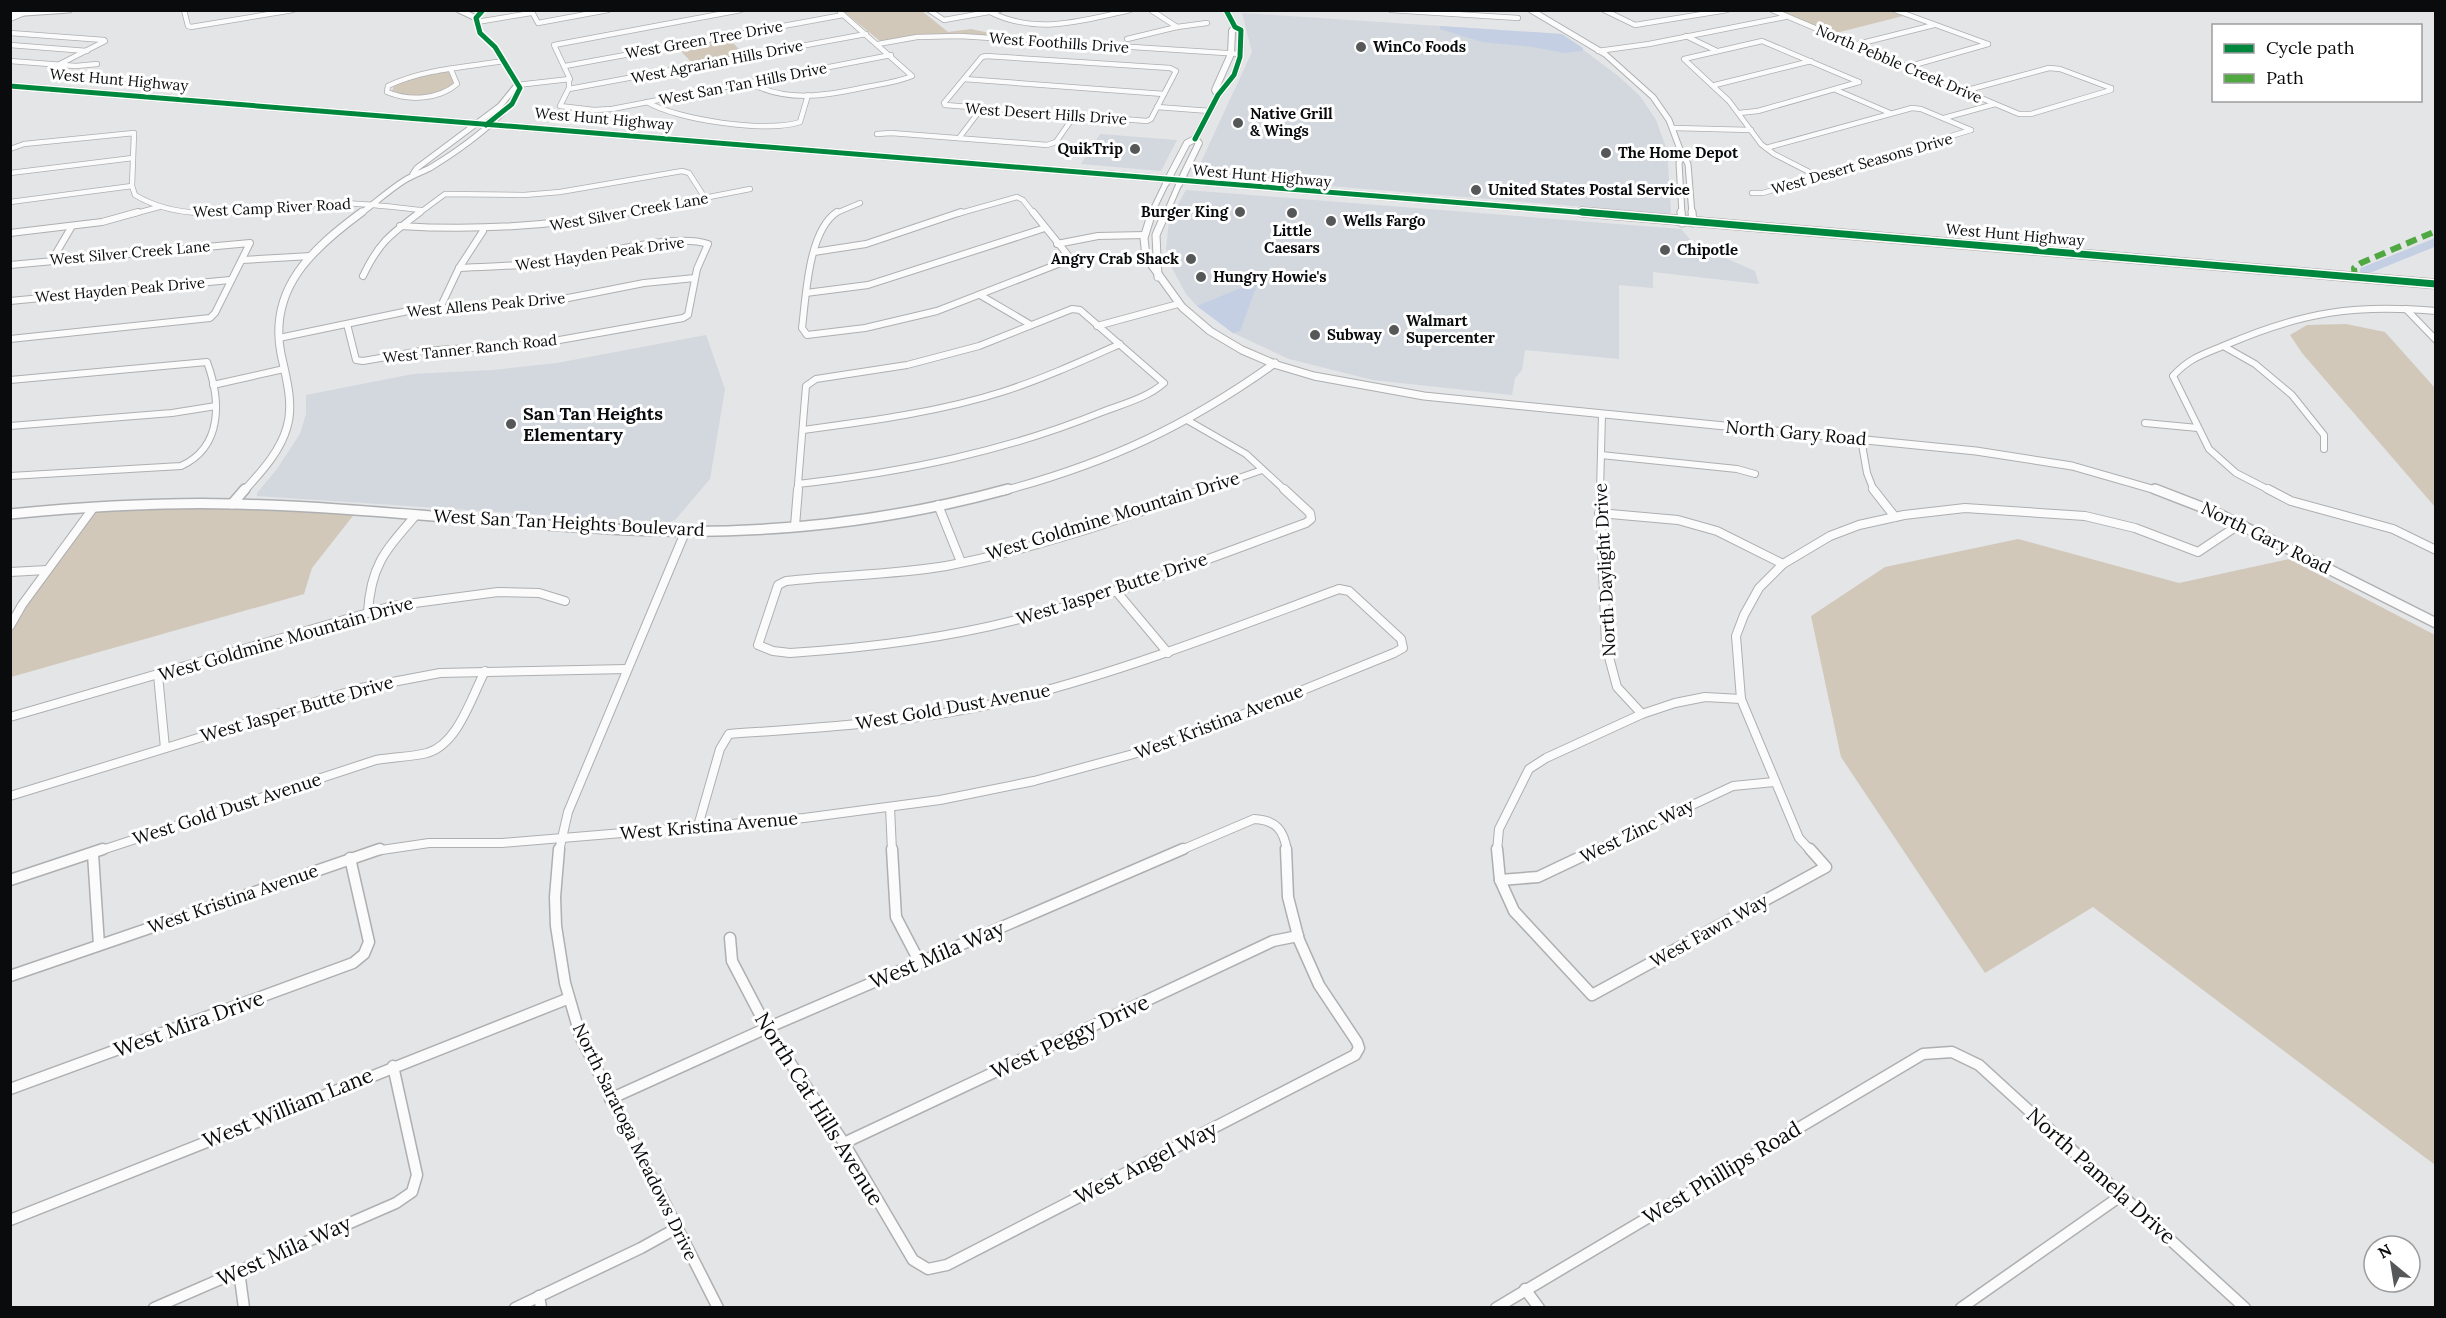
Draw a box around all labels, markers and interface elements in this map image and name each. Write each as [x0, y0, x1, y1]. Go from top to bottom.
street label: West Green Tree Drive [624, 16, 784, 63]
street label: North Pebble Creek Drive [1813, 20, 1985, 107]
legend [2212, 24, 2422, 102]
street label: West Foothills Drive [988, 28, 1130, 57]
street label: West Agrarian Hills Drive [629, 36, 805, 88]
text: Cycle path [2266, 36, 2355, 59]
place label: WinCo Foods [1373, 37, 1466, 56]
marker: WinCo Foods [1354, 40, 1368, 54]
street label: West San Tan Hills Drive [657, 58, 829, 109]
street label: West Hunt Highway [49, 64, 189, 95]
text: Path [2266, 66, 2304, 89]
street label: West Desert Hills Drive [964, 98, 1128, 129]
street label: West Hunt Highway [534, 103, 674, 134]
place label: Native Grill & Wings [1250, 104, 1333, 140]
marker: Native Grill & Wings [1231, 116, 1245, 130]
street label: West Desert Seasons Drive [1769, 129, 1955, 198]
place label: QuikTrip [1058, 139, 1123, 158]
marker: QuikTrip [1128, 142, 1142, 156]
place label: The Home Depot [1618, 143, 1739, 162]
marker: The Home Depot [1599, 146, 1613, 160]
street label: West Hunt Highway [1192, 160, 1332, 191]
place label: United States Postal Service [1488, 180, 1690, 199]
marker: United States Postal Service [1469, 183, 1483, 197]
street label: West Silver Creek Lane [548, 188, 710, 235]
street label: West Camp River Road [192, 194, 351, 221]
place label: Burger King [1141, 202, 1229, 221]
marker: Burger King [1233, 205, 1247, 219]
marker: Little Caesars [1285, 206, 1299, 220]
place label: Wells Fargo [1343, 211, 1426, 230]
marker: Wells Fargo [1324, 214, 1338, 228]
street label: West Hunt Highway [1945, 219, 2085, 250]
place label: Little Caesars [1264, 221, 1320, 257]
street label: West Hayden Peak Drive [514, 232, 686, 275]
street label: West Silver Creek Lane [49, 236, 211, 269]
place label: Chipotle [1677, 240, 1738, 259]
marker: Chipotle [1658, 243, 1672, 257]
place label: Angry Crab Shack [1051, 249, 1179, 268]
marker: Angry Crab Shack [1184, 252, 1198, 266]
place label: Hungry Howie's [1213, 267, 1326, 286]
marker: Hungry Howie's [1194, 270, 1208, 284]
street label: West Hayden Peak Drive [34, 273, 206, 306]
street label: West Allens Peak Drive [406, 288, 566, 321]
place label: Walmart Supercenter [1406, 311, 1496, 347]
marker: Walmart Supercenter [1387, 323, 1401, 337]
place label: Subway [1327, 325, 1382, 344]
marker: Subway [1308, 328, 1322, 342]
street label: West Tanner Ranch Road [382, 330, 558, 367]
place label: San Tan Heights Elementary [523, 402, 663, 446]
street label: North Gary Road [1725, 415, 1868, 450]
marker: San Tan Heights Elementary [504, 417, 518, 431]
street label: West Goldmine Mountain Drive [983, 466, 1243, 565]
street label: North Daylight Drive [1588, 482, 1621, 658]
street label: North Gary Road [2198, 496, 2335, 579]
street label: West San Tan Heights Boulevard [433, 504, 705, 541]
street label: West Jasper Butte Drive [1013, 547, 1211, 630]
street label: West Goldmine Mountain Drive [156, 591, 416, 686]
street label: West Jasper Butte Drive [198, 670, 396, 747]
street label: West Gold Dust Avenue [854, 678, 1052, 735]
street label: West Kristina Avenue [1131, 679, 1307, 764]
street label: West Gold Dust Avenue [130, 767, 324, 850]
street label: West Zinc Way [1576, 793, 1698, 868]
street label: West Kristina Avenue [619, 806, 799, 845]
street label: West Kristina Avenue [145, 859, 321, 938]
street label: West Fawn Way [1646, 888, 1772, 972]
street label: West Mila Way [865, 914, 1008, 995]
street label: West Mira Drive [110, 984, 268, 1063]
street label: West Peggy Drive [986, 988, 1153, 1085]
street label: North Cat Hills Avenue [749, 1007, 890, 1210]
street label: North Saratoga Meadows Drive [568, 1019, 703, 1264]
street label: West William Lane [199, 1061, 377, 1154]
street label: North Pamela Drive [2021, 1101, 2182, 1250]
street label: West Angel Way [1070, 1115, 1222, 1210]
street label: West Phillips Road [1638, 1115, 1806, 1230]
street label: West Mila Way [213, 1209, 355, 1292]
north arrow [2362, 1234, 2422, 1294]
text: N [2374, 1239, 2395, 1263]

